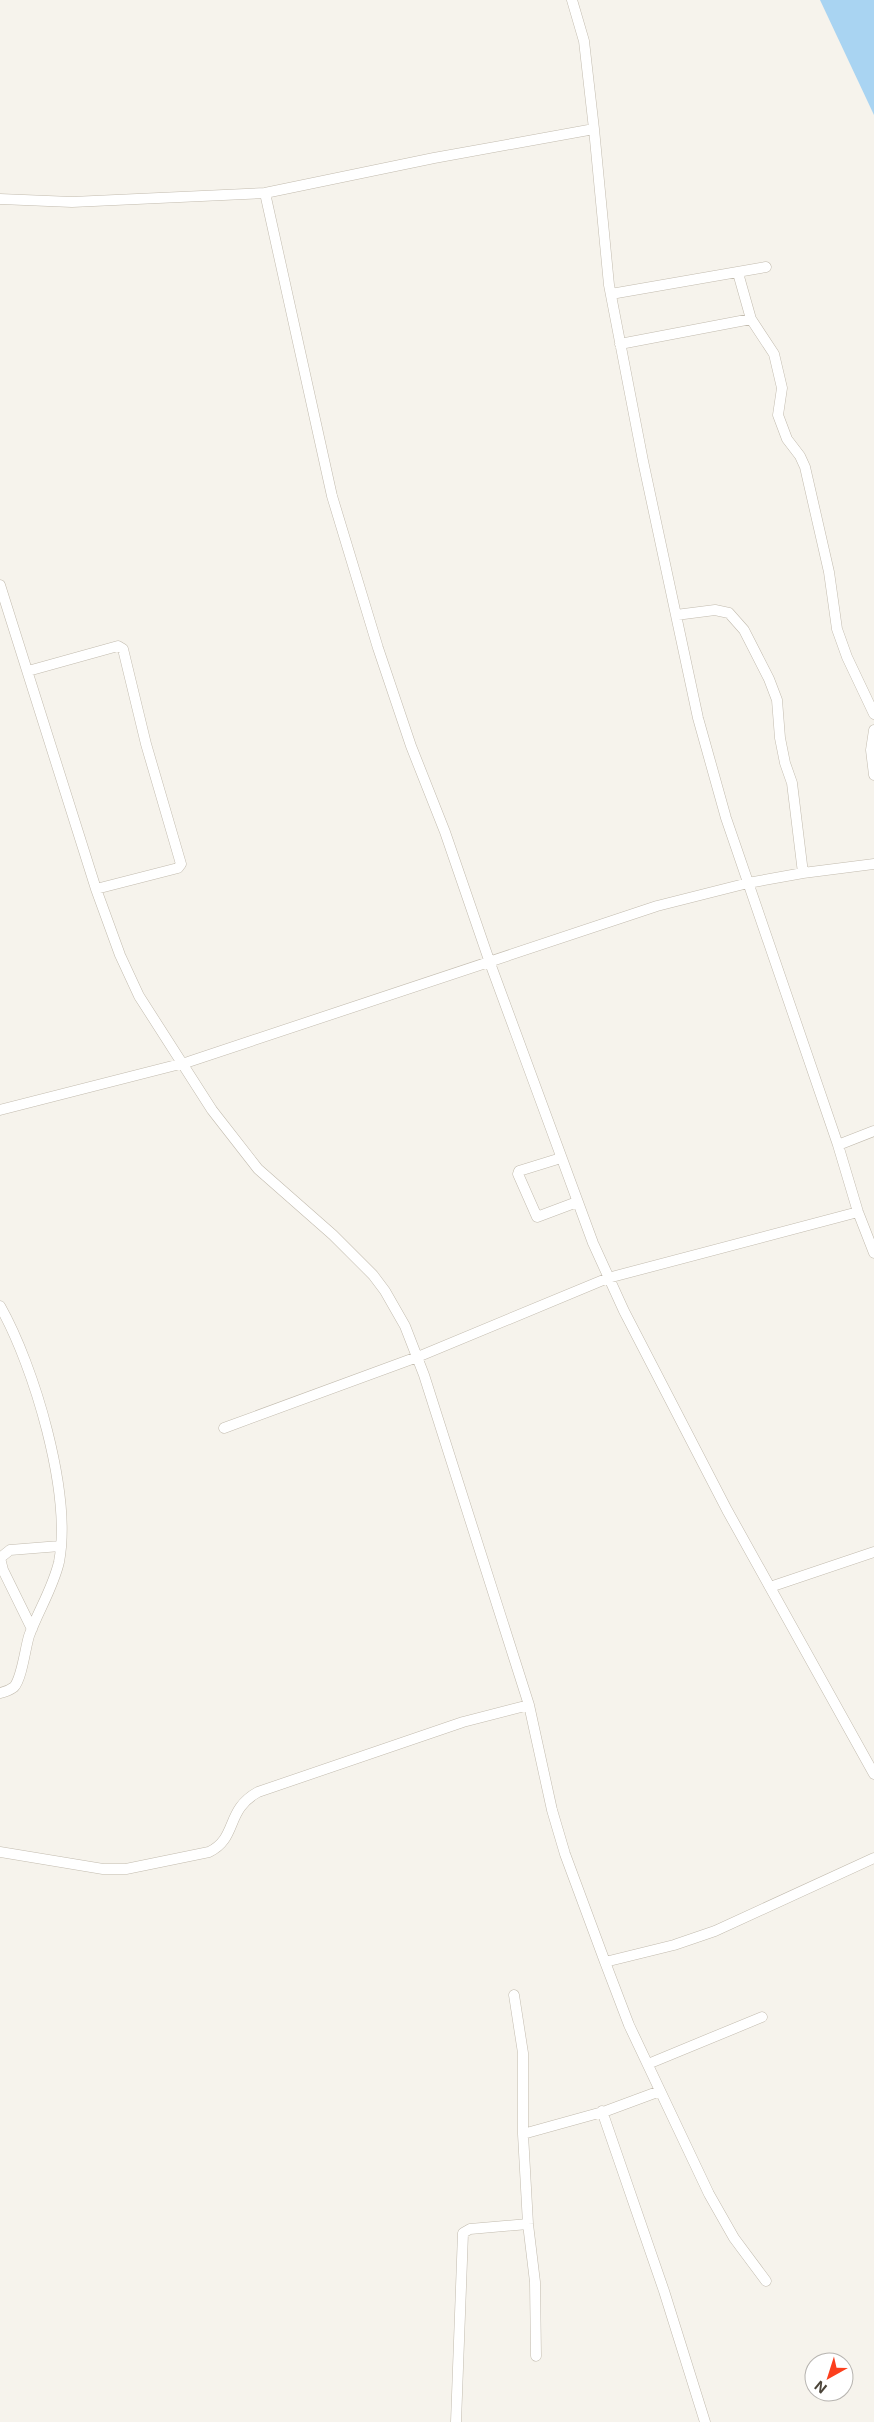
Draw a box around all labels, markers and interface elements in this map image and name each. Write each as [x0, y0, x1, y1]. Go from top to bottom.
north arrow [804, 2352, 854, 2402]
text: N [811, 2378, 830, 2397]

